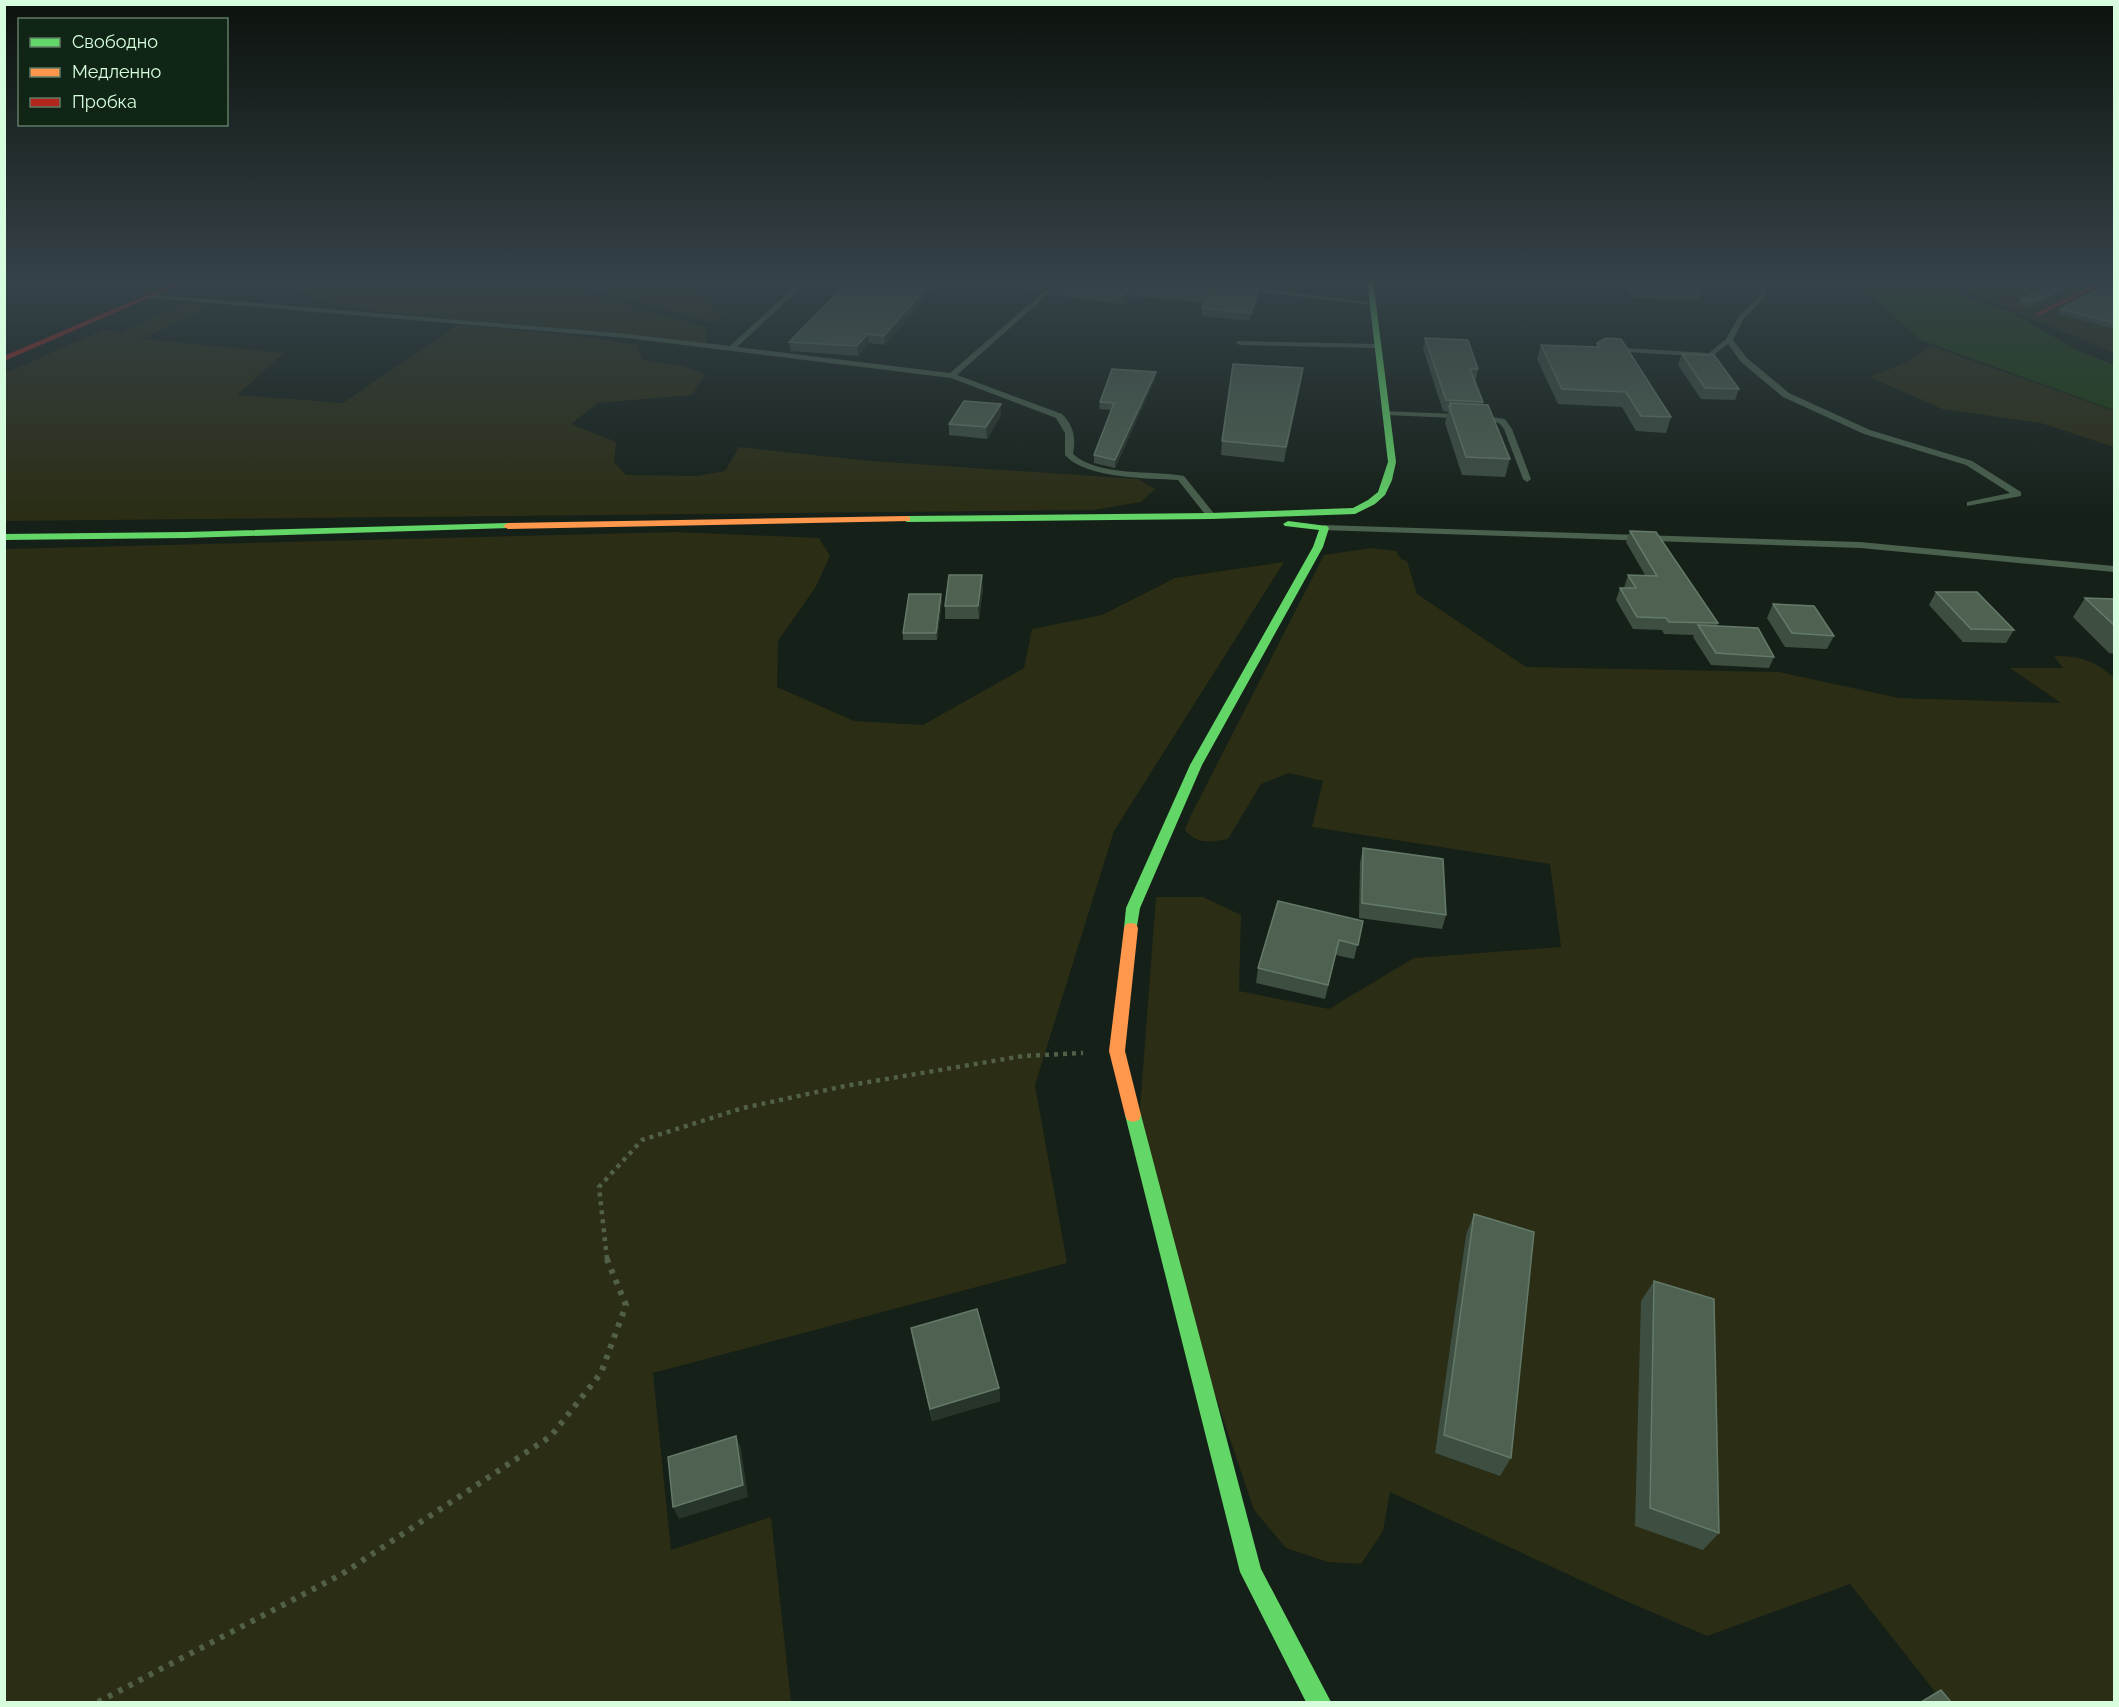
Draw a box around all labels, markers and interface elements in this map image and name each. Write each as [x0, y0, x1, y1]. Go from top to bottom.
legend [18, 18, 228, 126]
text: Свободно [72, 31, 158, 52]
text: Медленно [72, 61, 161, 82]
text: Пробка [72, 91, 137, 112]

